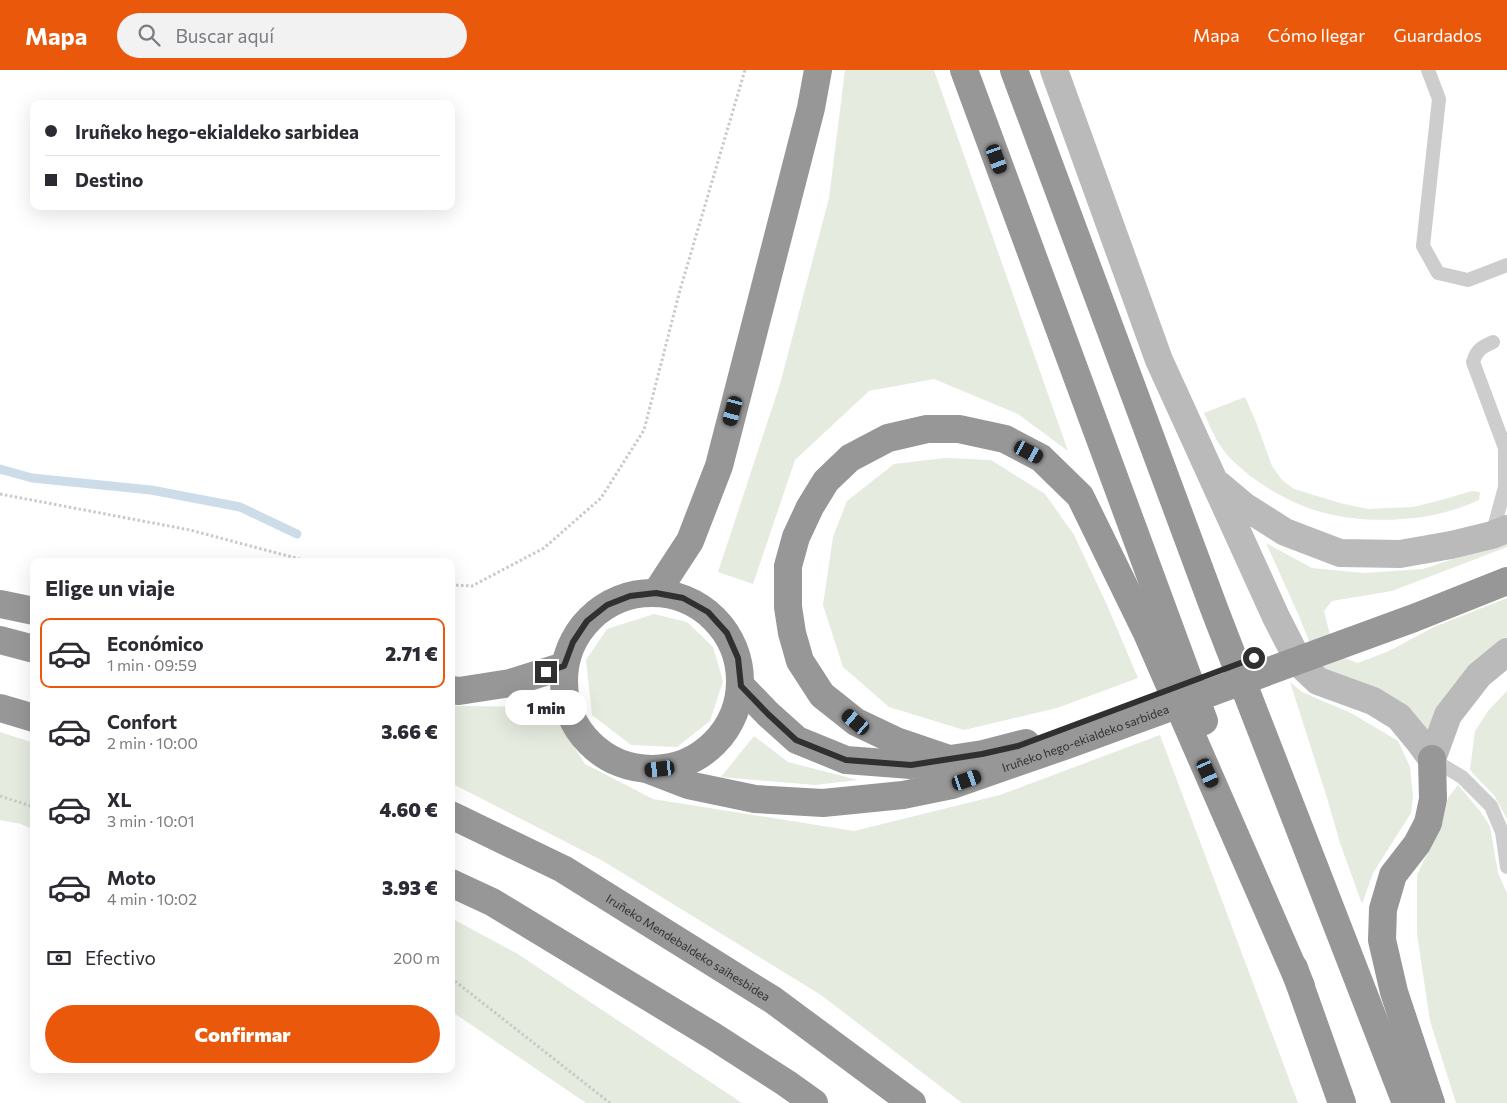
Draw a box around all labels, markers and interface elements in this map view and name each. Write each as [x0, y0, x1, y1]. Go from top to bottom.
search box [117, 13, 467, 58]
text: Mapa [25, 21, 87, 50]
icon: search [135, 21, 163, 49]
text: Buscar aquí [175, 24, 274, 47]
text: Mapa [1193, 24, 1240, 46]
text: Cómo llegar [1268, 24, 1365, 46]
text: Guardados [1393, 24, 1482, 46]
text: Iruñeko hego-ekialdeko sarbidea [75, 120, 359, 143]
car [984, 142, 1009, 176]
text: Destino [75, 168, 143, 191]
car [721, 395, 744, 427]
car [1012, 438, 1045, 466]
text: Elige un viaje [45, 574, 175, 601]
icon: car [47, 631, 92, 676]
text: Económico [107, 632, 204, 655]
text: 2.71 € [385, 642, 438, 665]
route start [1243, 647, 1265, 669]
text: 1 min · 09:59 [107, 655, 197, 674]
route end [535, 661, 557, 683]
callout: 1 min [505, 690, 587, 724]
text: 1 min [527, 698, 565, 717]
street label: Iruñeko hego-ekialdeko sarbidea [1000, 701, 1170, 774]
car [839, 707, 872, 737]
icon: car [47, 709, 92, 754]
text: Confort [107, 710, 177, 733]
text: 3.66 € [381, 720, 438, 743]
text: 2 min · 10:00 [107, 733, 198, 752]
car [1195, 756, 1220, 790]
car [644, 760, 675, 778]
car [950, 768, 983, 792]
icon: car [47, 787, 92, 832]
text: XL [107, 788, 132, 811]
text: 4.60 € [380, 798, 438, 821]
text: 3 min · 10:01 [107, 811, 195, 830]
icon: car [47, 865, 92, 910]
text: Moto [107, 866, 156, 889]
text: 3.93 € [382, 876, 438, 899]
text: 4 min · 10:02 [107, 889, 197, 908]
street label: Iruñeko Mendebaldeko saihesbidea [604, 891, 773, 1004]
icon: cash [45, 944, 73, 972]
text: Efectivo [85, 946, 156, 969]
text: 200 m [393, 948, 440, 967]
button: Confirmar [45, 1005, 440, 1063]

